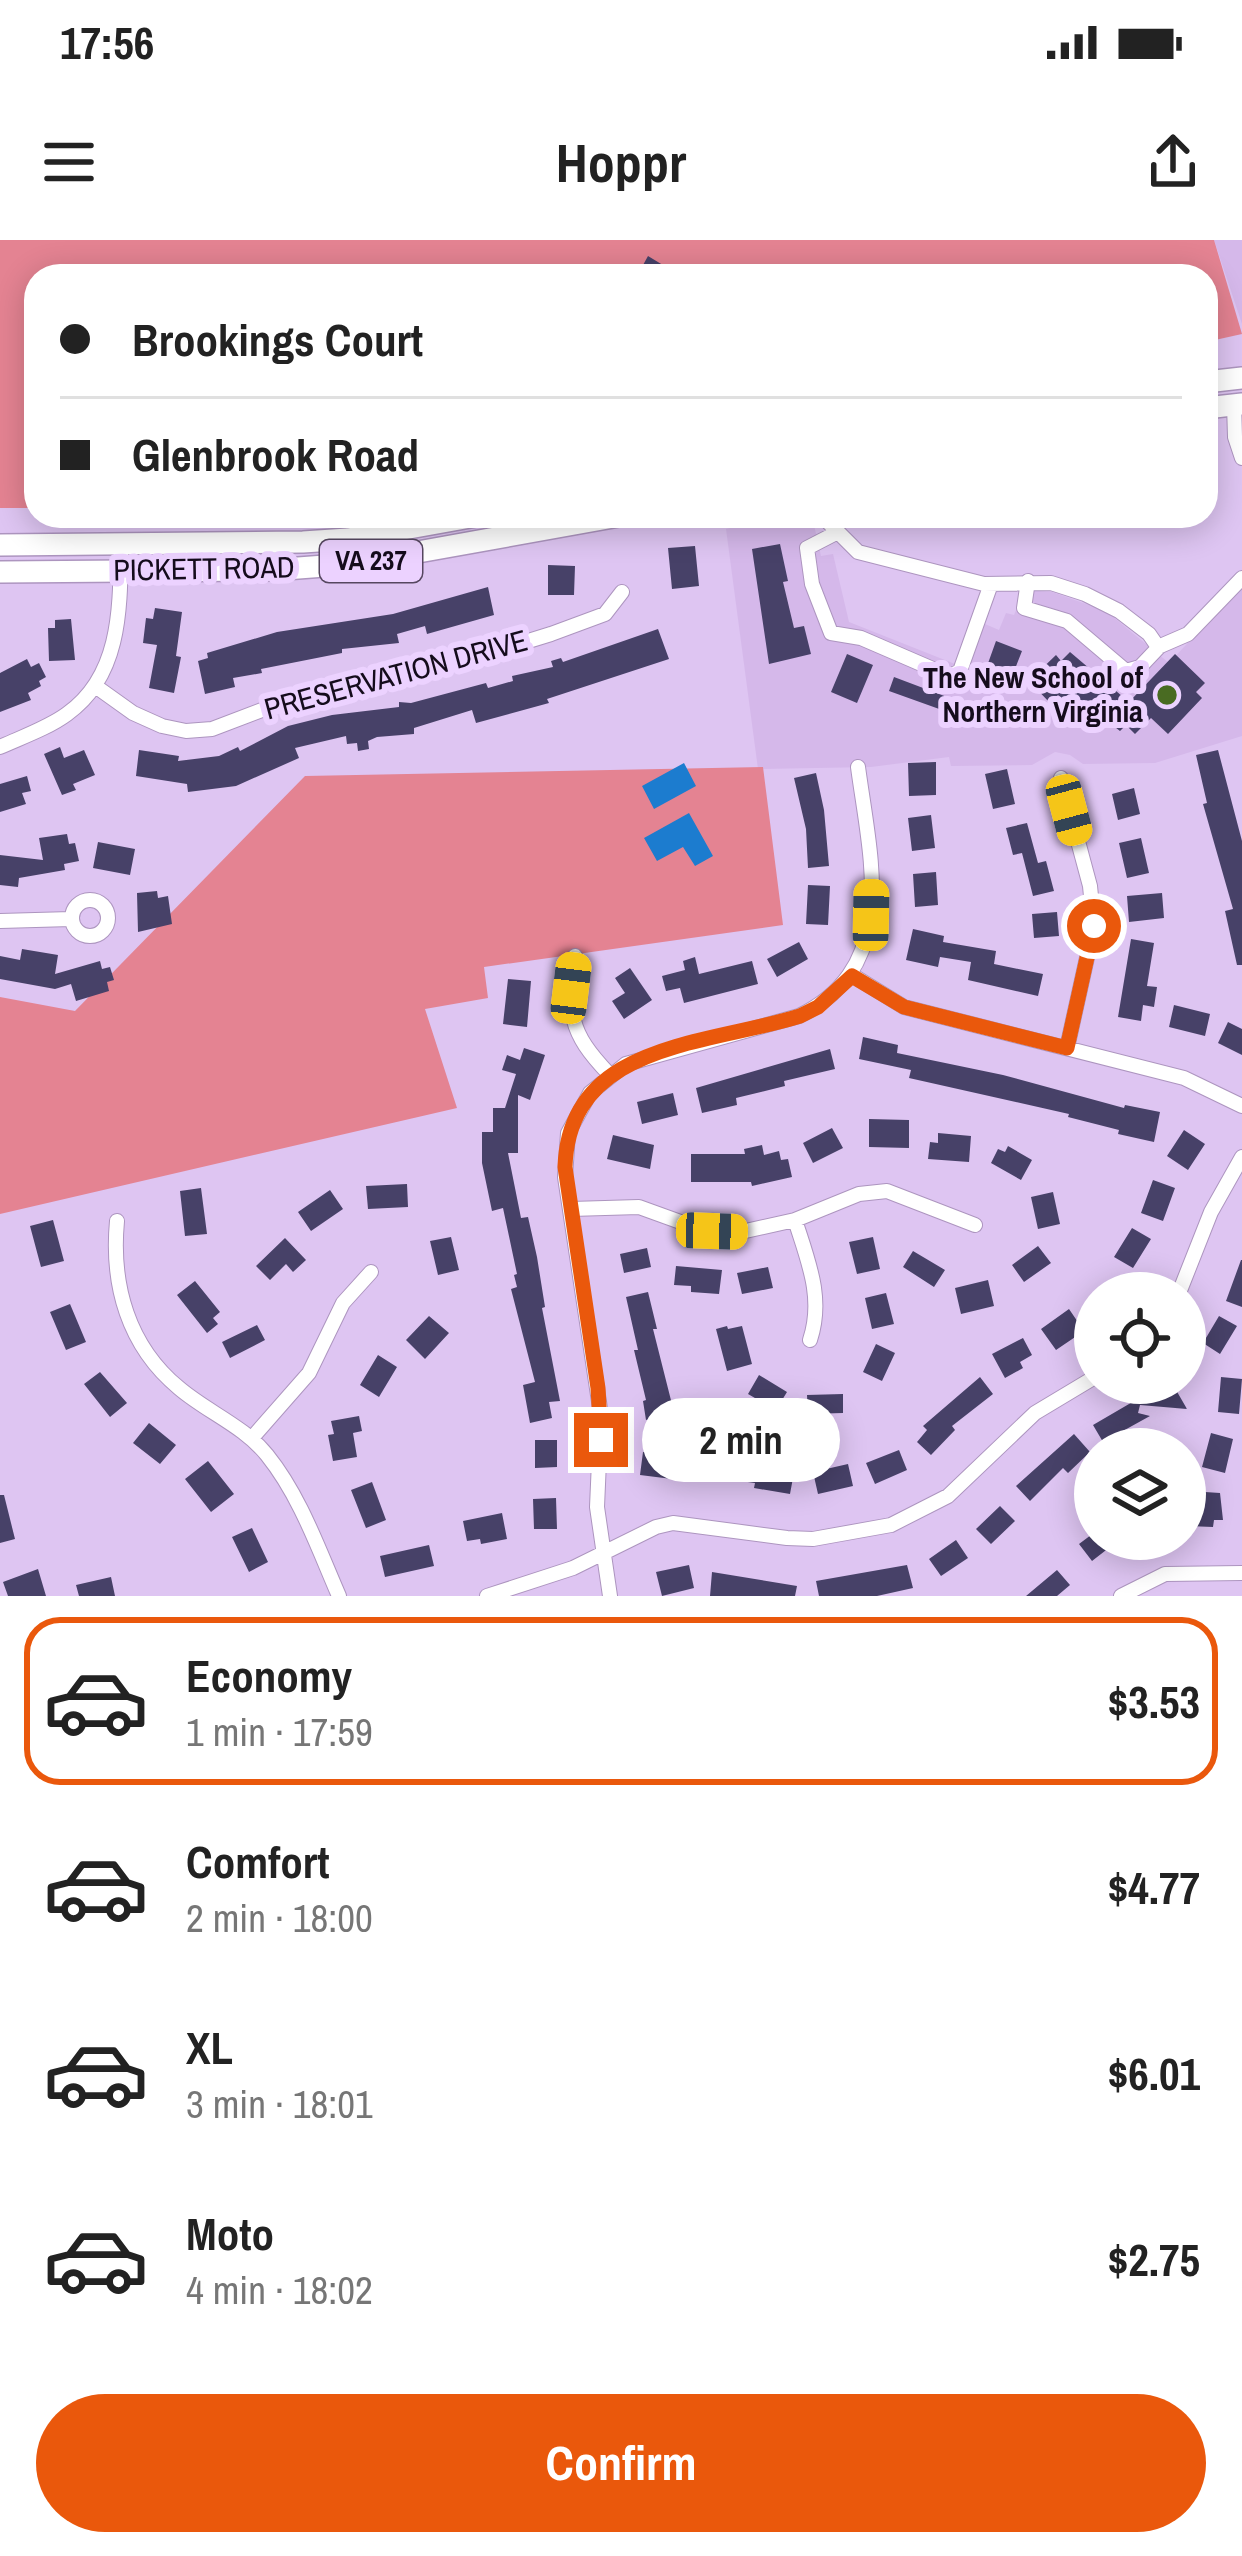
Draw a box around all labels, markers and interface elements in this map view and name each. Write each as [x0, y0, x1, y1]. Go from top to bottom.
text: 17:56 [60, 12, 154, 73]
text: Hoppr [556, 126, 686, 199]
icon: menu [36, 129, 102, 195]
icon: share [1140, 129, 1206, 195]
text: Brookings Court [132, 309, 423, 370]
text: Glenbrook Road [132, 424, 419, 485]
road number: VA 237 [320, 540, 422, 582]
street label: PICKETT ROAD [113, 546, 295, 590]
street label: PRESERVATION DRIVE [260, 620, 532, 728]
place label: The New School of Northern Virginia [923, 657, 1144, 731]
marker: The New School of Northern Virginia [1154, 682, 1180, 708]
car [1042, 771, 1096, 849]
car [852, 879, 890, 951]
route start [1067, 899, 1121, 953]
car [549, 950, 593, 1026]
car [675, 1212, 749, 1250]
map controls [1074, 1272, 1206, 1560]
button: locate [1074, 1272, 1206, 1404]
callout: 2 min [643, 1398, 841, 1482]
route end [574, 1413, 628, 1467]
text: 2 min [699, 1414, 783, 1466]
button: layers [1074, 1428, 1206, 1560]
text: Economy [186, 1645, 352, 1706]
icon: car [42, 1647, 150, 1755]
text: $3.53 [1108, 1671, 1200, 1732]
text: 1 min · 17:59 [186, 1706, 373, 1758]
text: Comfort [186, 1831, 329, 1892]
icon: car [42, 1833, 150, 1941]
text: $4.77 [1108, 1857, 1200, 1918]
text: 2 min · 18:00 [186, 1892, 373, 1944]
text: XL [186, 2017, 233, 2078]
icon: car [42, 2019, 150, 2127]
text: $6.01 [1108, 2043, 1200, 2104]
text: 3 min · 18:01 [186, 2078, 373, 2130]
text: Moto [186, 2203, 274, 2264]
icon: car [42, 2205, 150, 2313]
text: $2.75 [1108, 2229, 1200, 2290]
text: 4 min · 18:02 [186, 2264, 373, 2316]
button: Confirm [36, 2394, 1206, 2532]

